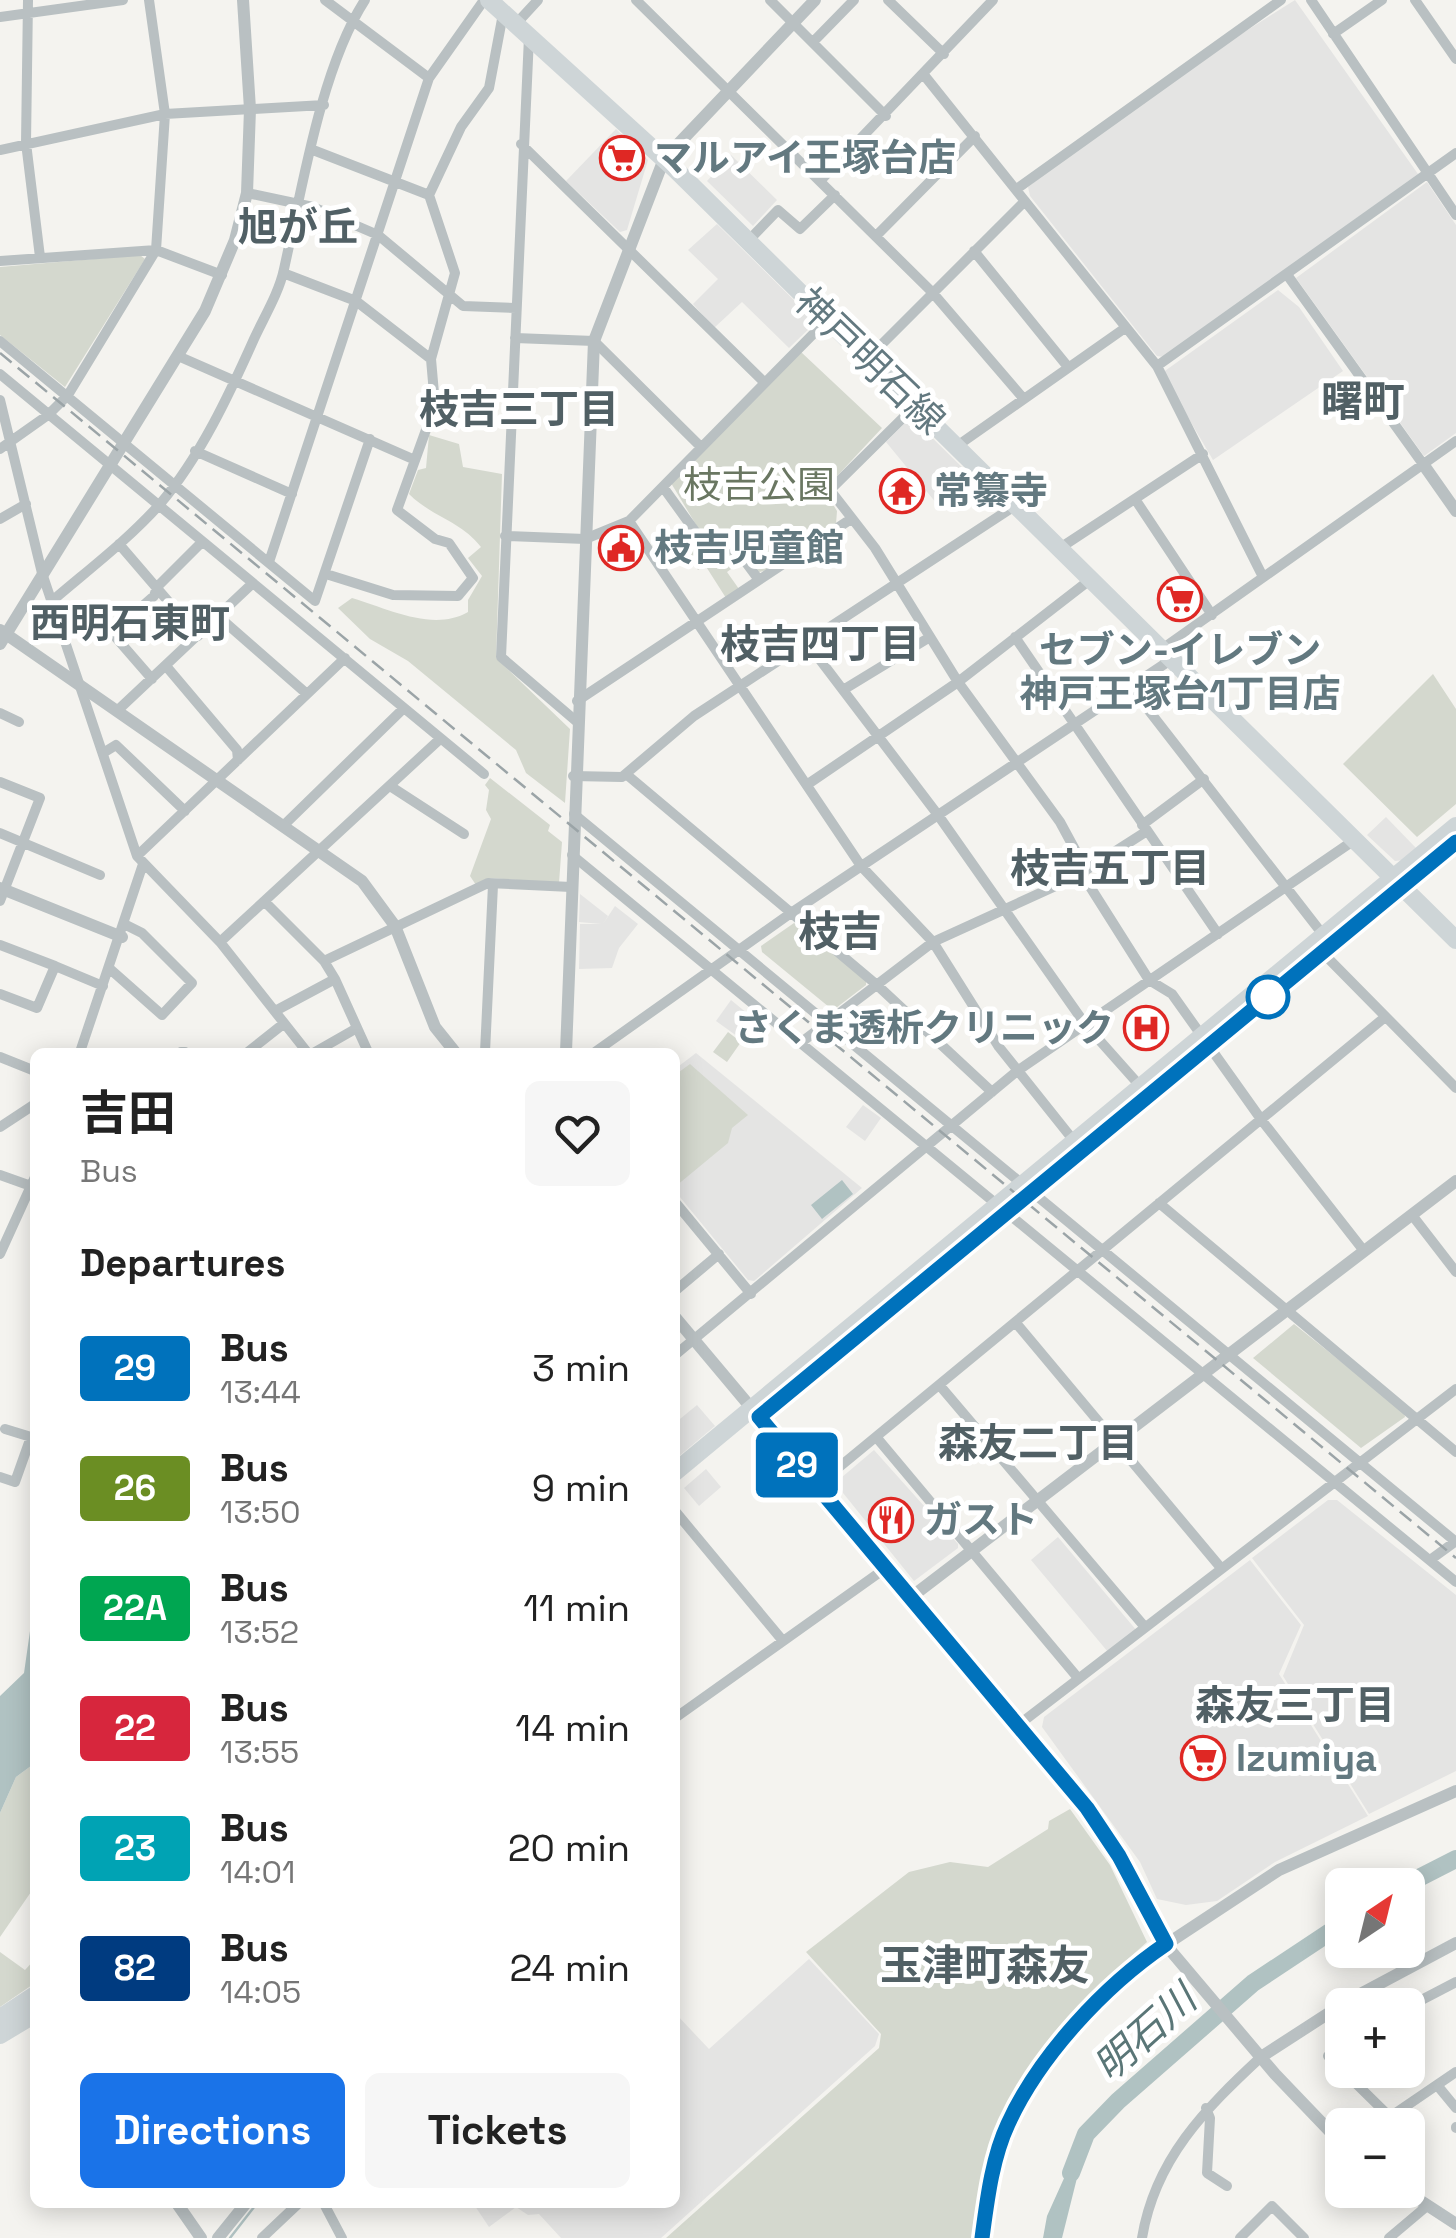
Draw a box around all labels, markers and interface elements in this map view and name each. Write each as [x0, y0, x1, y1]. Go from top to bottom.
place label: マルアイ王塚台店 [654, 134, 956, 182]
supermarket icon: マルアイ王塚台店 [599, 135, 645, 181]
district label: 旭が丘 [238, 202, 358, 253]
street label: 神戸明石線 [785, 278, 955, 444]
district label: 曙町 [1321, 375, 1405, 428]
district label: 枝吉三丁目 [419, 384, 619, 435]
park label: 枝吉公園 [683, 461, 835, 509]
place label: 常纂寺 [934, 467, 1048, 515]
temple icon: 常纂寺 [879, 468, 925, 514]
place label: 枝吉児童館 [654, 524, 844, 572]
public building icon: 枝吉児童館 [598, 525, 644, 571]
supermarket icon: セブン-イレブン 神戸王塚台1丁目店 [1157, 576, 1203, 622]
district label: 西明石東町 [30, 598, 230, 649]
district label: 枝吉四丁目 [720, 619, 920, 670]
place label: セブン-イレブン 神戸王塚台1丁目店 [1019, 626, 1341, 718]
district label: 枝吉五丁目 [1010, 843, 1210, 894]
district label: 枝吉 [798, 905, 882, 958]
unlabelled marker [1247, 976, 1289, 1018]
place label: さくま透析クリニック [734, 1004, 1114, 1052]
hospital icon: さくま透析クリニック [1123, 1005, 1169, 1051]
button: heart [525, 1081, 630, 1186]
text: 吉田 [80, 1083, 176, 1144]
text: Bus [80, 1151, 138, 1191]
text: Departures [80, 1239, 285, 1287]
text: Bus [220, 1324, 289, 1372]
text: 3 min [532, 1344, 630, 1392]
text: 29 [114, 1346, 156, 1390]
text: 13:44 [220, 1372, 301, 1412]
district label: 森友二丁目 [938, 1418, 1138, 1469]
line badge: 29 [752, 1432, 842, 1498]
text: 29 [776, 1443, 818, 1487]
text: Bus [220, 1444, 289, 1492]
text: 9 min [532, 1464, 630, 1512]
text: 26 [114, 1466, 156, 1510]
text: 13:50 [220, 1492, 300, 1532]
place label: ガスト [924, 1496, 1038, 1544]
restaurant icon: ガスト [868, 1497, 914, 1543]
text: Bus [220, 1564, 289, 1612]
text: 11 min [523, 1584, 630, 1632]
text: 22A [103, 1586, 167, 1630]
text: 13:52 [220, 1612, 299, 1652]
district label: 森友三丁目 [1195, 1680, 1395, 1731]
text: Bus [220, 1684, 289, 1732]
text: 14 min [515, 1704, 630, 1752]
text: 22 [114, 1706, 156, 1750]
text: 13:55 [220, 1732, 299, 1772]
place label: Izumiya [1236, 1734, 1377, 1782]
supermarket icon: Izumiya [1180, 1735, 1226, 1781]
text: Bus [220, 1804, 289, 1852]
text: 20 min [508, 1824, 630, 1872]
text: 23 [114, 1826, 156, 1870]
text: 14:01 [220, 1852, 295, 1892]
north arrow [1325, 1868, 1425, 1968]
map controls [1325, 1868, 1425, 2208]
text: Bus [220, 1924, 289, 1972]
district label: 玉津町森友 [880, 1939, 1090, 1992]
text: 24 min [509, 1944, 630, 1992]
text: 82 [114, 1946, 156, 1990]
water label: 明石川 [1083, 1971, 1210, 2092]
text: 14:05 [220, 1972, 301, 2012]
button: + [1325, 1988, 1425, 2088]
button: Directions [80, 2073, 345, 2188]
button: Tickets [365, 2073, 630, 2188]
button: − [1325, 2108, 1425, 2208]

